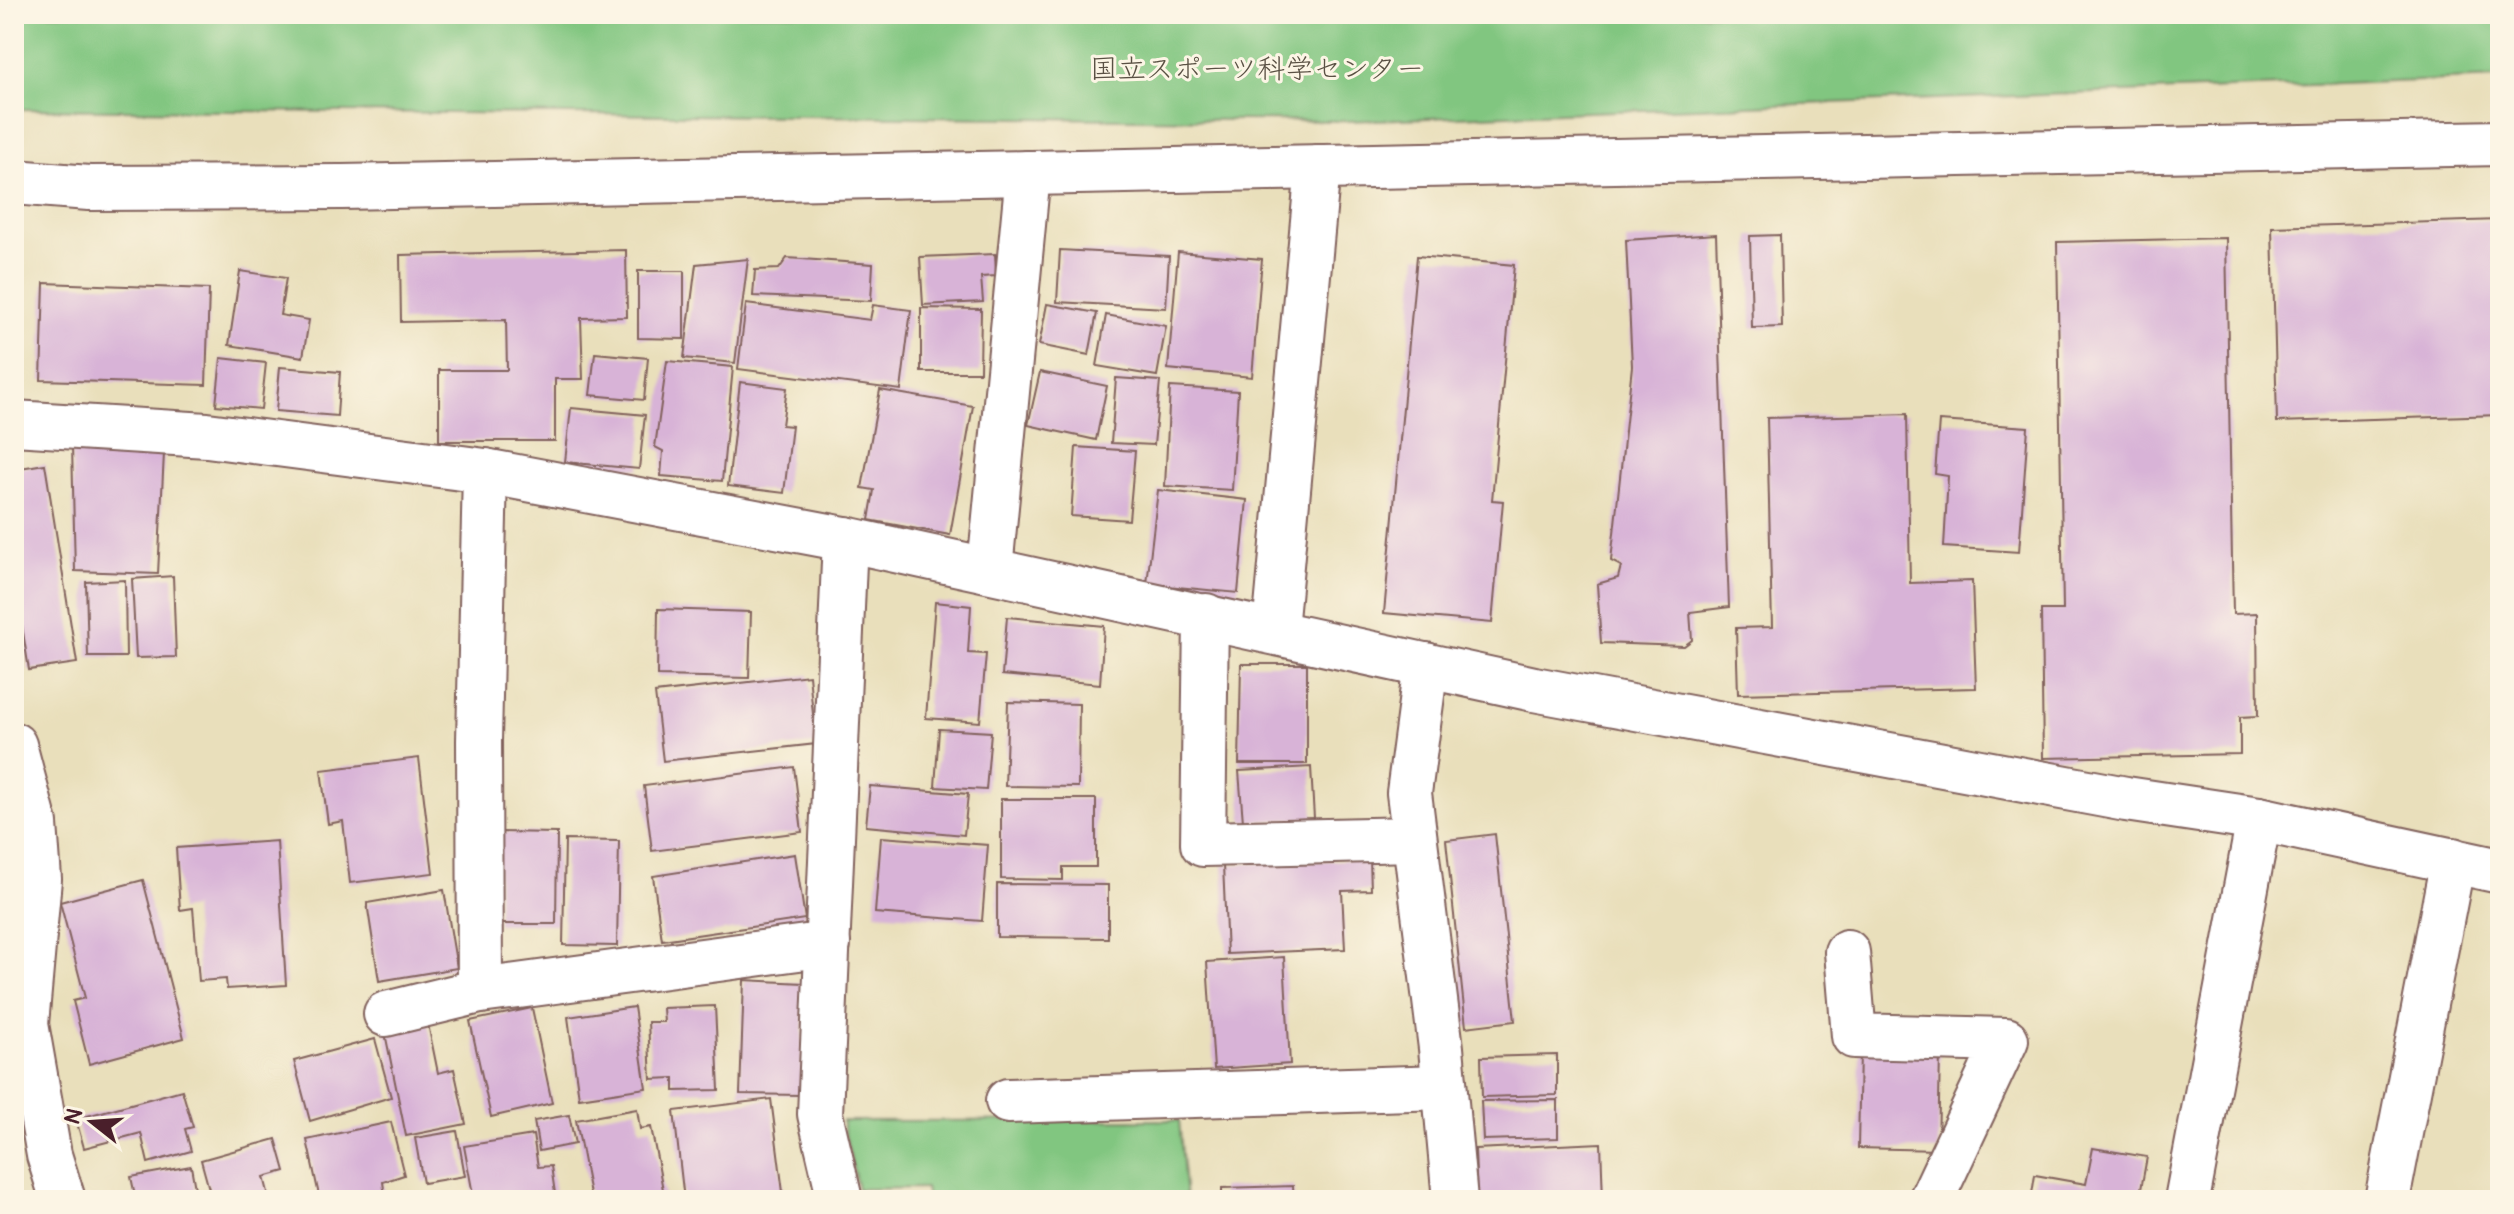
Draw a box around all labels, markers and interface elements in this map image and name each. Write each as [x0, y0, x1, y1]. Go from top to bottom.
park label: 国立スポーツ科学センター [1090, 52, 1424, 87]
north arrow [52, 1082, 132, 1162]
text: N [58, 1105, 89, 1128]

